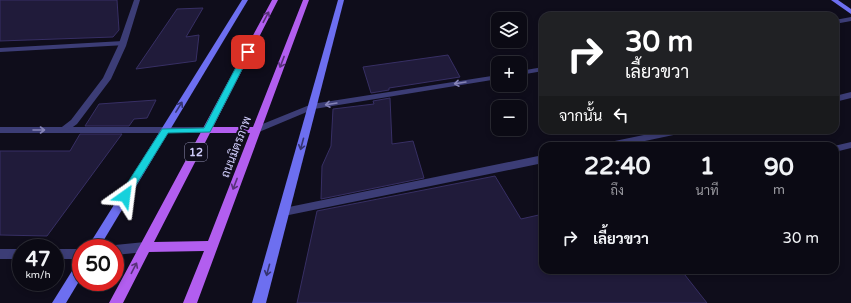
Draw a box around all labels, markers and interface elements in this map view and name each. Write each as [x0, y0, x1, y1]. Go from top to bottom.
one-way arrow [263, 11, 270, 23]
map controls [491, 12, 527, 136]
button: layers [491, 12, 527, 48]
text: 30 m [625, 25, 693, 59]
icon: right [559, 28, 611, 80]
pin [231, 35, 265, 69]
icon: arrive [237, 41, 259, 63]
one-way arrow [277, 56, 285, 68]
button: + [491, 56, 527, 92]
text: เลี้ยวขวา [625, 61, 689, 83]
one-way arrow [453, 79, 466, 87]
one-way arrow [325, 100, 338, 108]
button: − [491, 100, 527, 136]
one-way arrow [175, 102, 183, 113]
icon: left [610, 104, 632, 126]
text: จากนั้น [559, 107, 602, 125]
street label: ถนนมิตรภาพ [218, 114, 254, 180]
one-way arrow [32, 126, 45, 134]
one-way arrow [298, 138, 305, 151]
road number: 12 [185, 143, 207, 161]
text: 22:40 [584, 152, 651, 181]
text: 1 [700, 152, 715, 181]
text: 90 [764, 153, 794, 182]
position arrow [104, 175, 146, 217]
one-way arrow [231, 177, 239, 189]
text: m [773, 182, 785, 198]
text: ถึง [611, 183, 624, 199]
text: นาที [696, 183, 719, 199]
icon: right [559, 227, 581, 249]
text: 30 m [782, 229, 819, 247]
text: เลี้ยวขวา [593, 230, 649, 248]
speed limit sign: 50 [72, 239, 124, 291]
text: 47 [25, 248, 51, 272]
one-way arrow [131, 263, 138, 275]
one-way arrow [264, 263, 271, 276]
text: km/h [25, 269, 51, 281]

